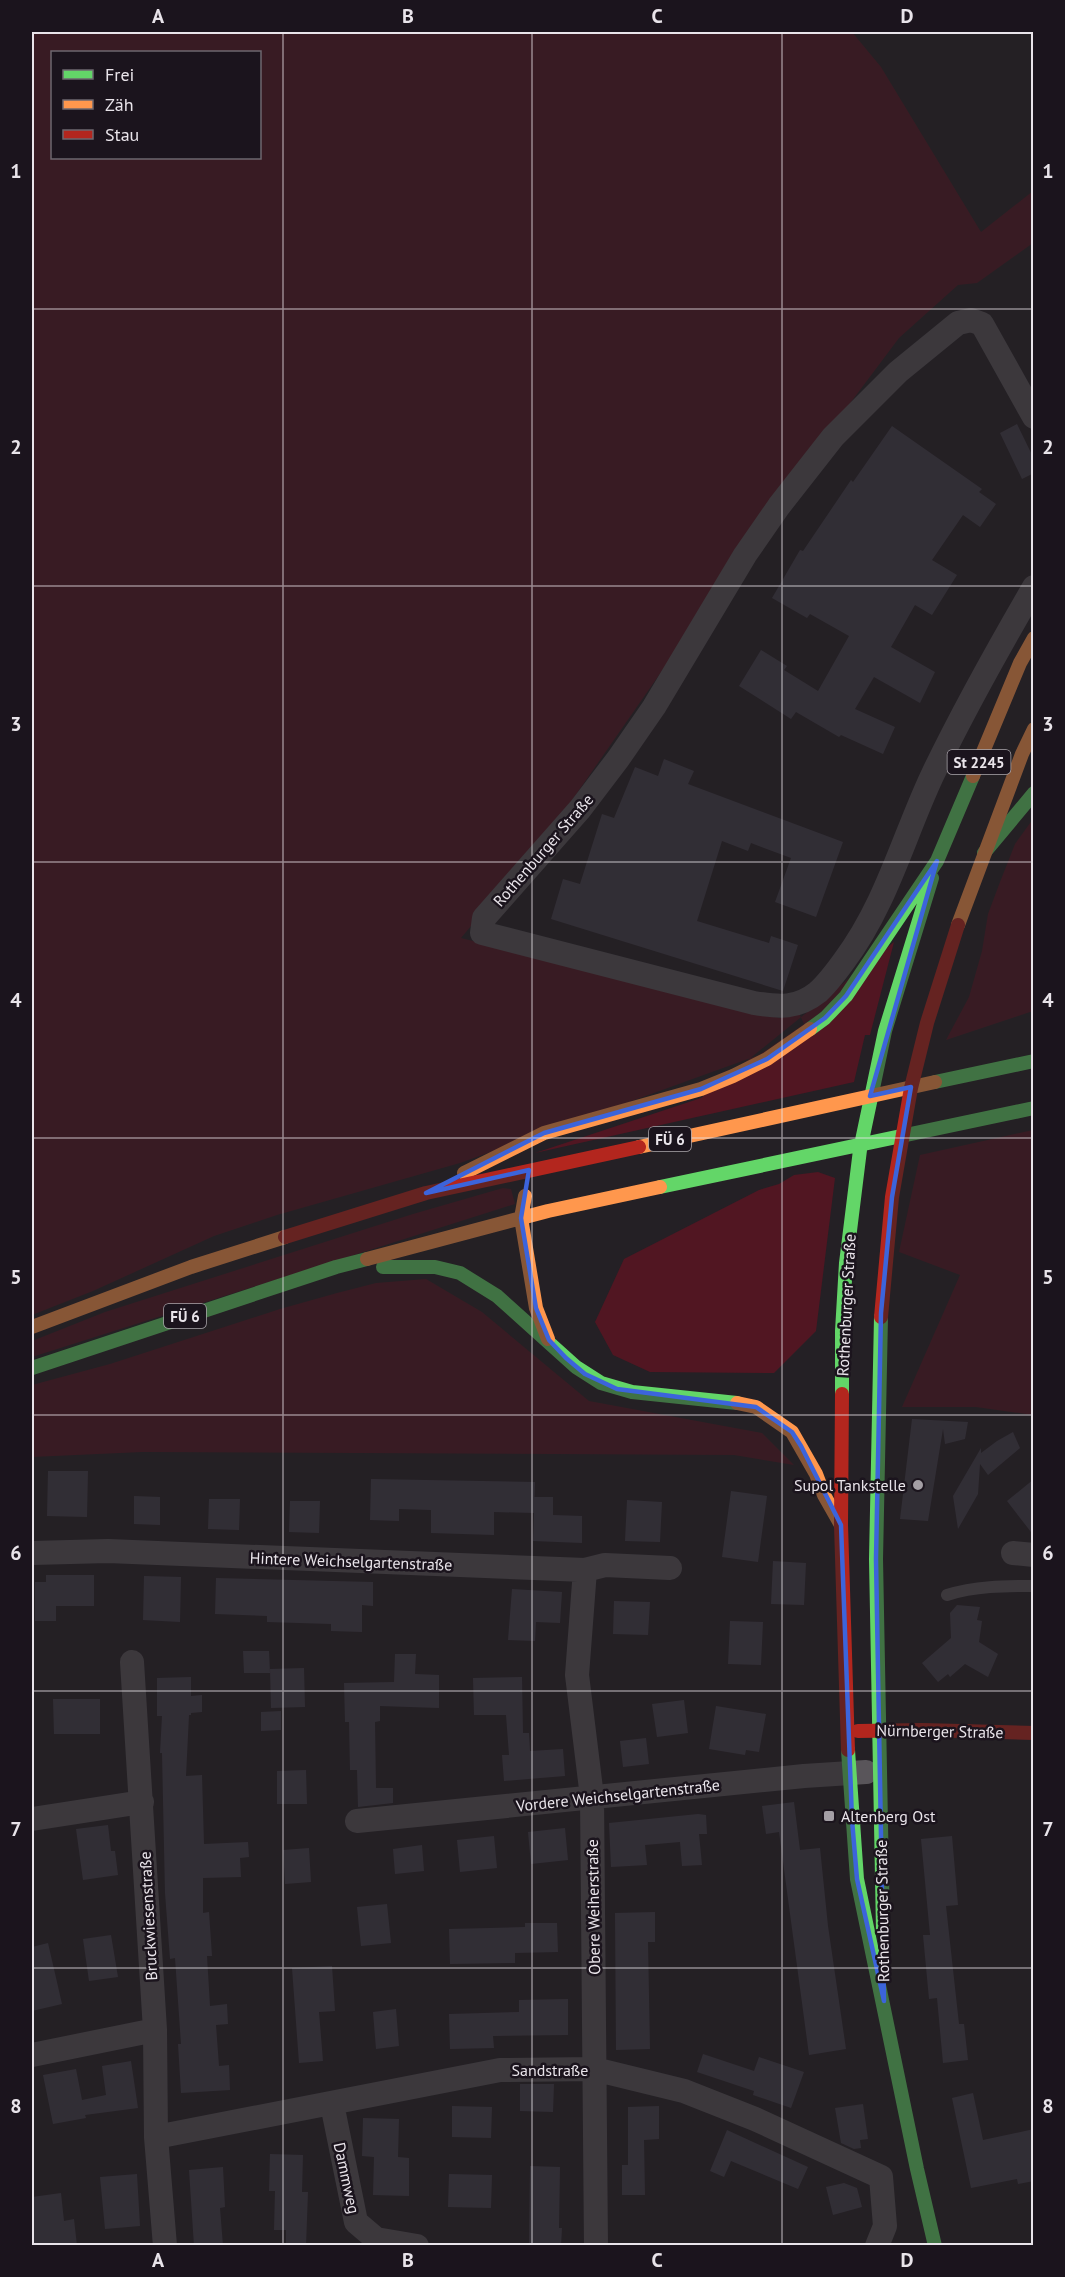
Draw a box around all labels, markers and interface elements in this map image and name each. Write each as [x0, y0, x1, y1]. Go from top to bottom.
text: A [152, 3, 165, 29]
text: B [402, 3, 414, 29]
text: C [651, 3, 663, 29]
text: D [901, 3, 914, 29]
legend [51, 51, 261, 159]
text: Frei [105, 63, 134, 86]
text: Zäh [105, 93, 134, 116]
text: Stau [105, 123, 139, 146]
text: 1 [10, 158, 22, 184]
text: 1 [1042, 158, 1054, 184]
text: 2 [10, 434, 22, 460]
text: 2 [1042, 434, 1054, 460]
text: 3 [10, 711, 22, 737]
text: 3 [1042, 711, 1054, 737]
road number: St 2245 [948, 750, 1010, 774]
street label: Rothenburger Straße [489, 790, 597, 910]
text: 4 [10, 987, 22, 1013]
text: 4 [1042, 987, 1054, 1013]
road number: FÜ 6 [649, 1127, 691, 1151]
street label: Rothenburger Straße [832, 1233, 860, 1377]
text: 5 [10, 1264, 22, 1290]
text: 5 [1042, 1264, 1054, 1290]
road number: FÜ 6 [164, 1304, 206, 1328]
place label: Supol Tankstelle [794, 1475, 906, 1495]
marker: Supol Tankstelle [911, 1478, 925, 1492]
text: 6 [10, 1540, 22, 1566]
text: 6 [1042, 1540, 1054, 1566]
street label: Hintere Weichselgartenstraße [249, 1547, 453, 1575]
street label: Nürnberger Straße [876, 1720, 1004, 1742]
street label: Vordere Weichselgartenstraße [514, 1774, 721, 1816]
place label: Altenberg Ost [841, 1806, 936, 1826]
marker: Altenberg Ost [822, 1809, 836, 1823]
text: 7 [10, 1816, 22, 1842]
text: 7 [1042, 1816, 1054, 1842]
street label: Obere Weiherstraße [582, 1839, 604, 1975]
street label: Rothenburger Straße [871, 1840, 893, 1982]
street label: Bruckwiesenstraße [135, 1851, 161, 1981]
street label: Sandstraße [512, 2060, 588, 2080]
text: 8 [10, 2093, 22, 2119]
text: 8 [1042, 2093, 1054, 2119]
street label: Dammweg [330, 2140, 364, 2216]
text: A [152, 2247, 165, 2273]
text: B [402, 2247, 414, 2273]
text: C [651, 2247, 663, 2273]
text: D [901, 2247, 914, 2273]

